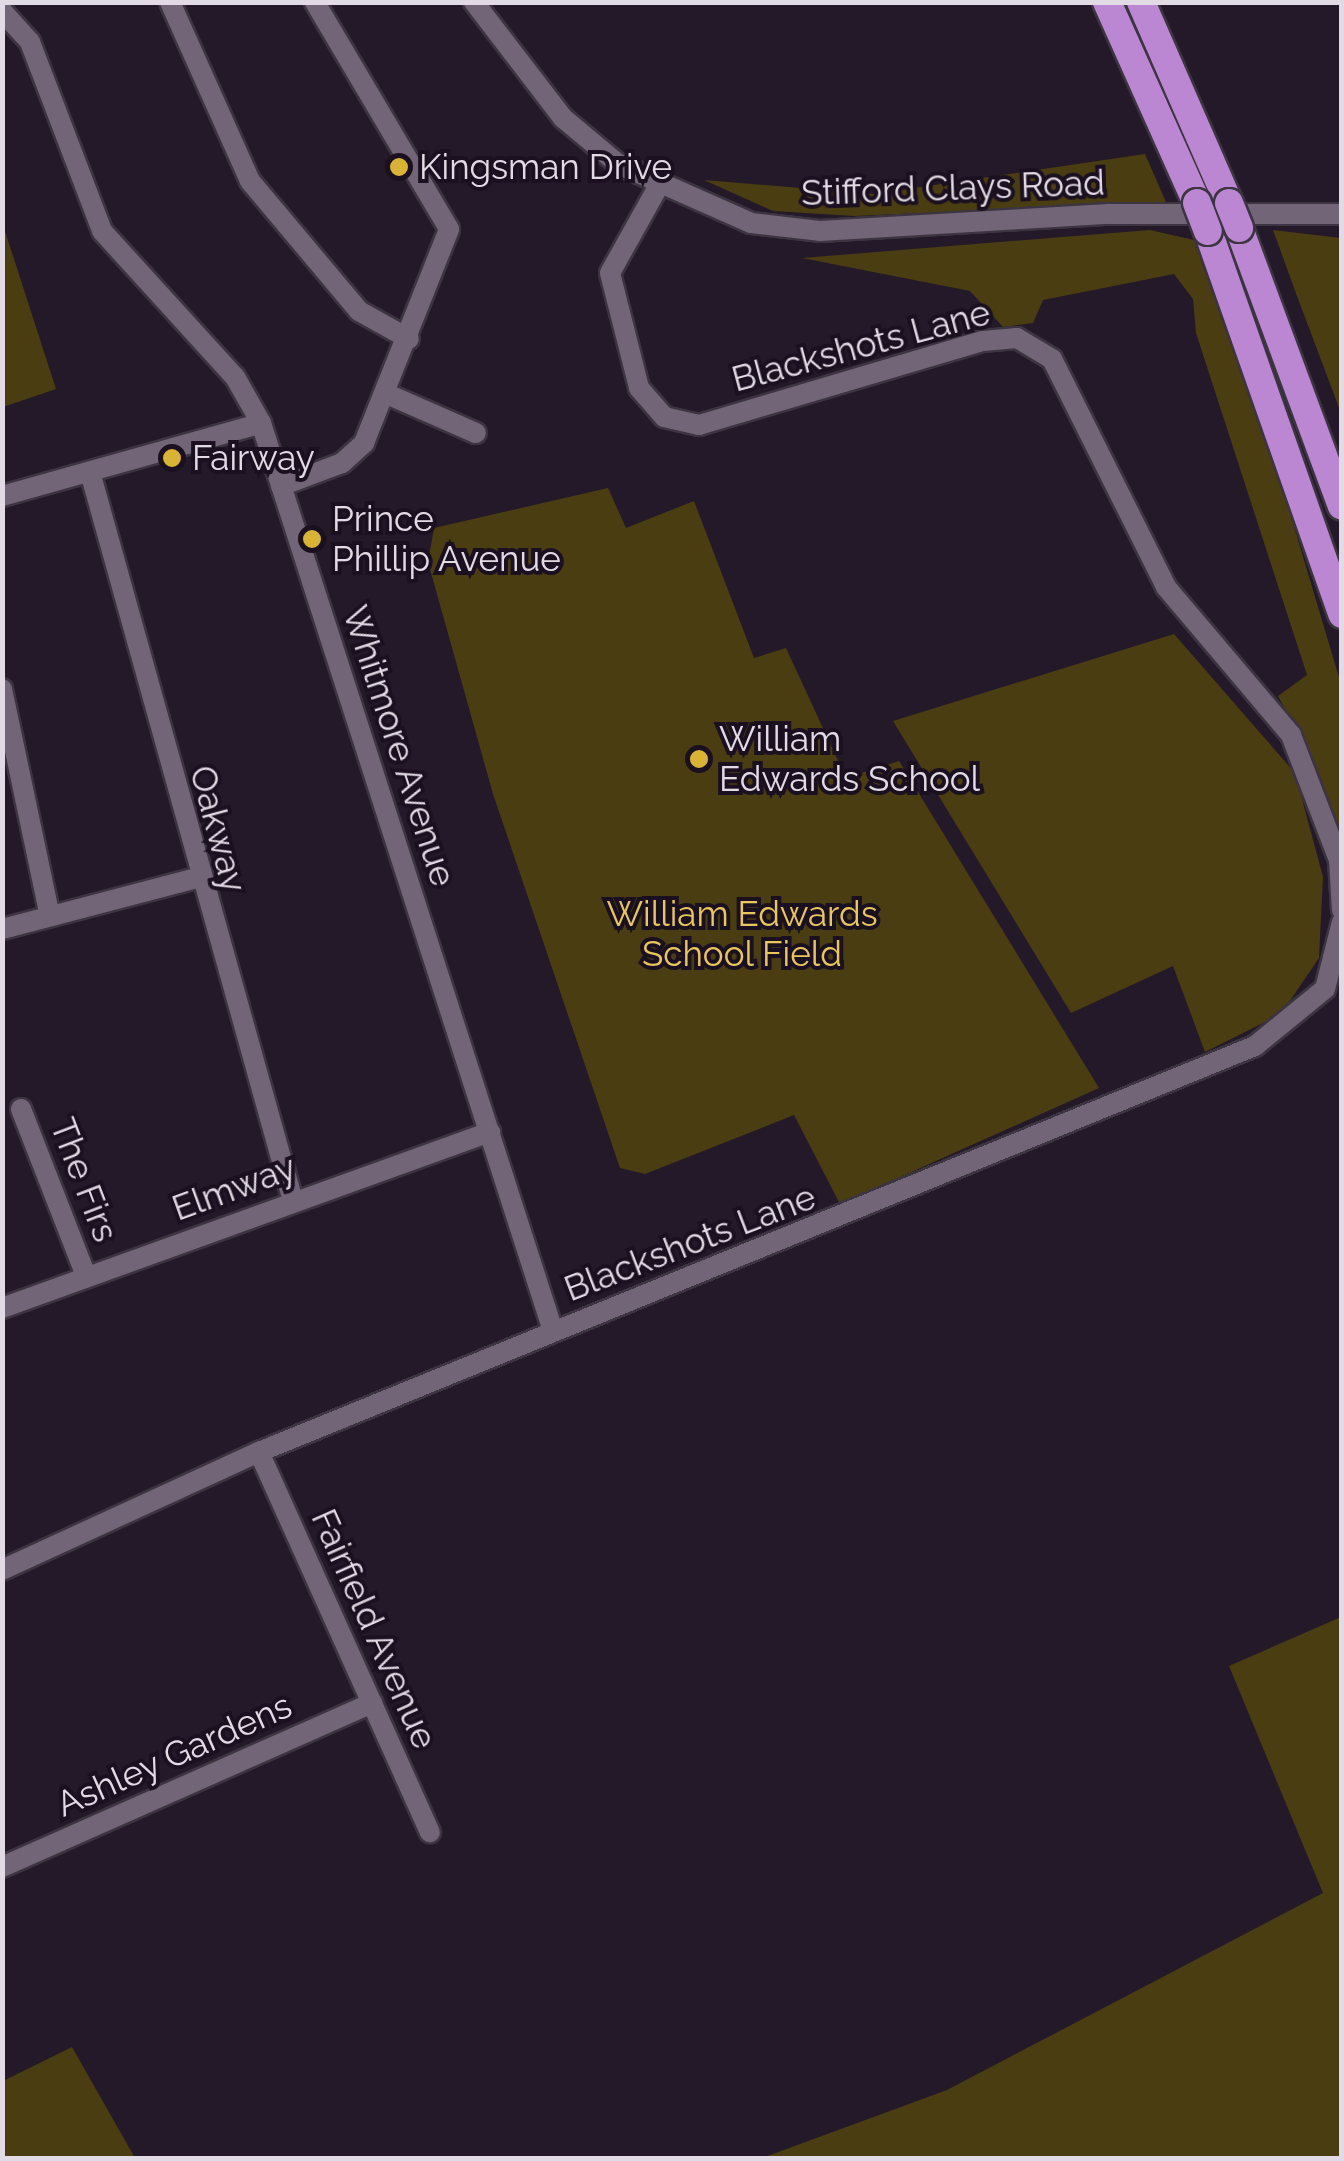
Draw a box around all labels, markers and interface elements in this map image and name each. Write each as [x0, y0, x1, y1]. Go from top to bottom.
place label: Kingsman Drive [419, 146, 672, 188]
marker: Kingsman Drive [388, 156, 410, 178]
street label: Stifford Clays Road [800, 162, 1106, 214]
street label: Blackshots Lane [727, 291, 995, 401]
place label: Fairway [192, 437, 315, 479]
marker: Fairway [161, 447, 183, 469]
place label: Prince Phillip Avenue [332, 498, 562, 580]
marker: Prince Phillip Avenue [301, 528, 323, 550]
street label: Whitmore Avenue [334, 600, 464, 892]
place label: William Edwards School [719, 718, 980, 800]
marker: William Edwards School [688, 748, 710, 770]
street label: Oakway [181, 761, 255, 897]
park label: William Edwards School Field [606, 893, 878, 975]
street label: The Firs [41, 1112, 127, 1248]
street label: Elmway [167, 1146, 301, 1230]
street label: Blackshots Lane [559, 1176, 821, 1310]
street label: Fairfield Avenue [302, 1502, 446, 1756]
street label: Ashley Gardens [50, 1684, 298, 1826]

